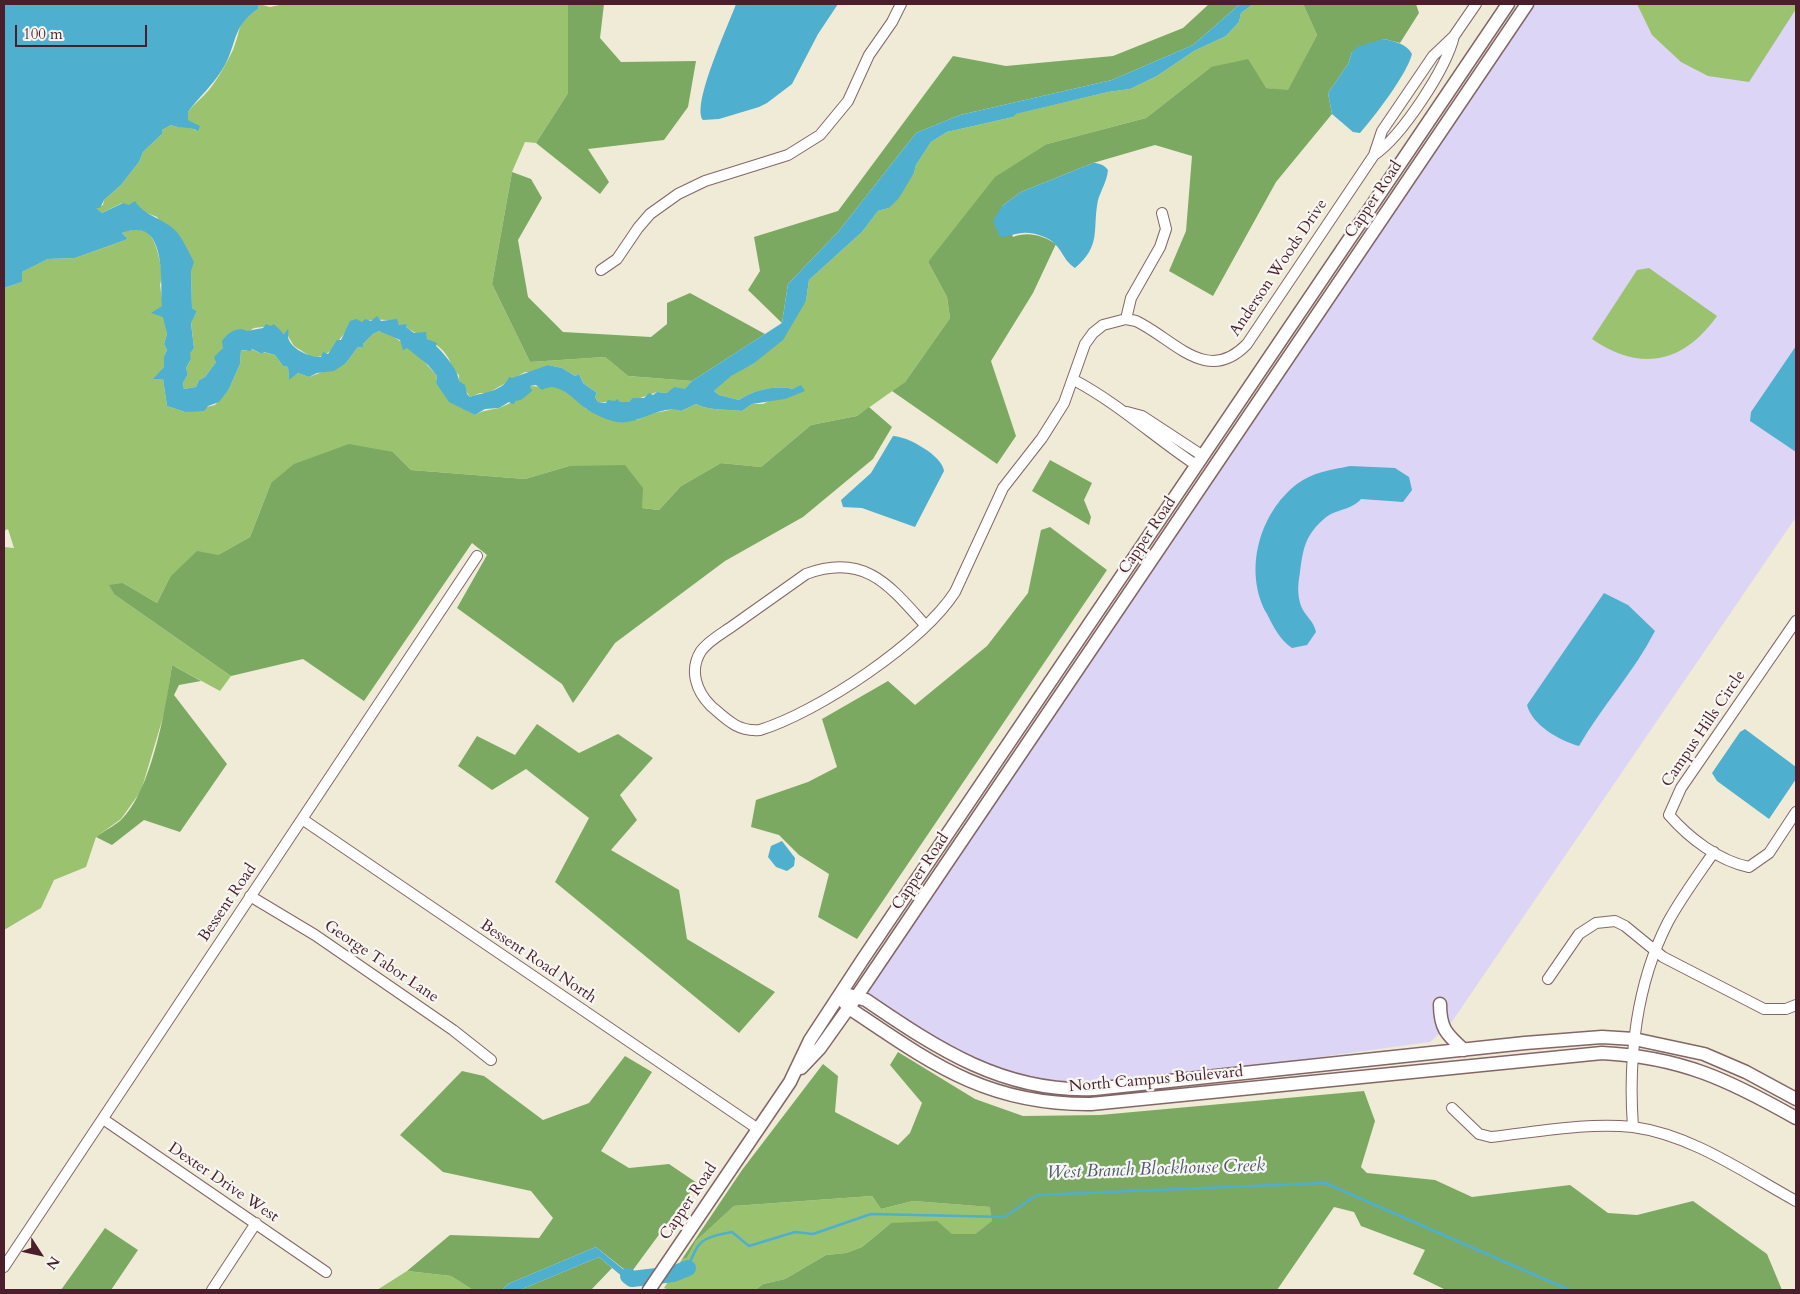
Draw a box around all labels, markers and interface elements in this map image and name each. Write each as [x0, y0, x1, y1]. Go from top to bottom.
scale bar [18, 15, 150, 47]
text: 100 m [23, 24, 63, 44]
street label: Capper Road [1341, 158, 1407, 242]
street label: Anderson Woods Drive [1226, 196, 1332, 340]
street label: Capper Road [1115, 494, 1181, 578]
street label: Campus Hills Circle [1658, 667, 1750, 791]
street label: Capper Road [888, 830, 954, 914]
street label: Bessent Road [195, 860, 261, 946]
street label: Bessent Road North [476, 916, 600, 1008]
street label: George Tabor Lane [320, 917, 442, 1007]
street label: North Campus Boulevard [1068, 1063, 1244, 1097]
street label: Dexter Drive West [164, 1139, 282, 1227]
water label: West Branch Blockhouse Creek [1047, 1155, 1265, 1185]
street label: Capper Road [656, 1160, 722, 1244]
north arrow [15, 1229, 65, 1279]
text: N [41, 1252, 64, 1273]

